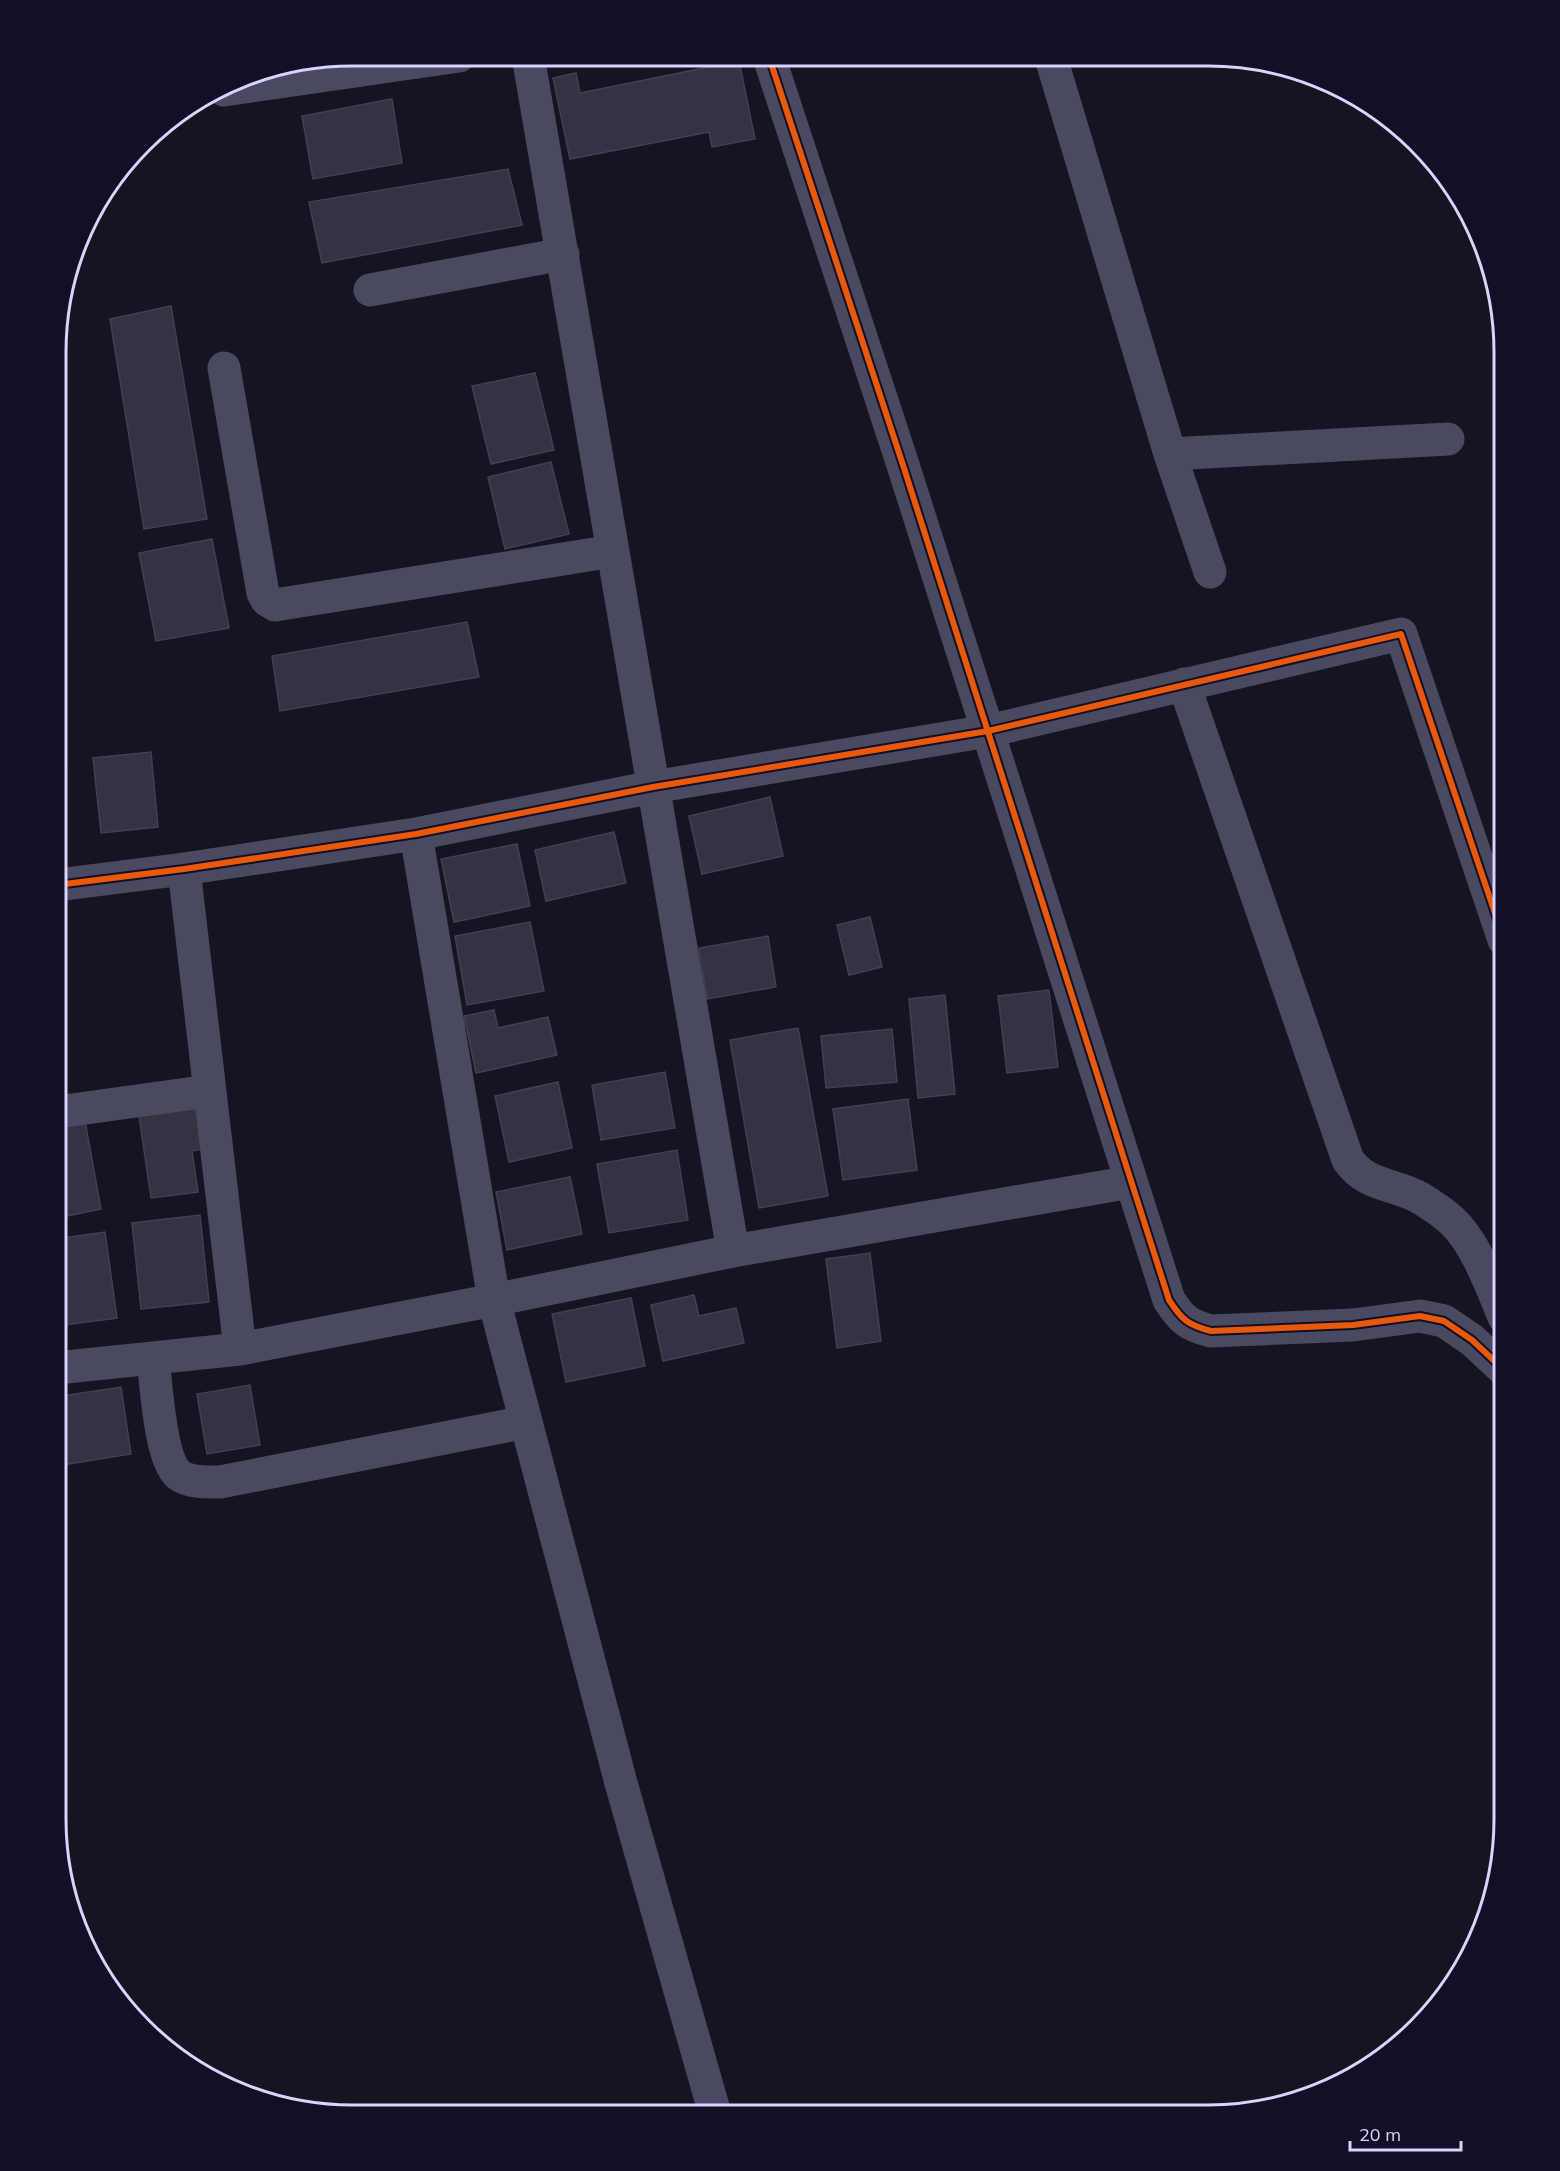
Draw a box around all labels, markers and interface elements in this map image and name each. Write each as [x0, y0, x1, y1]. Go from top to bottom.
scale bar [1350, 2114, 1461, 2152]
text: 20 m [1359, 2123, 1401, 2146]

